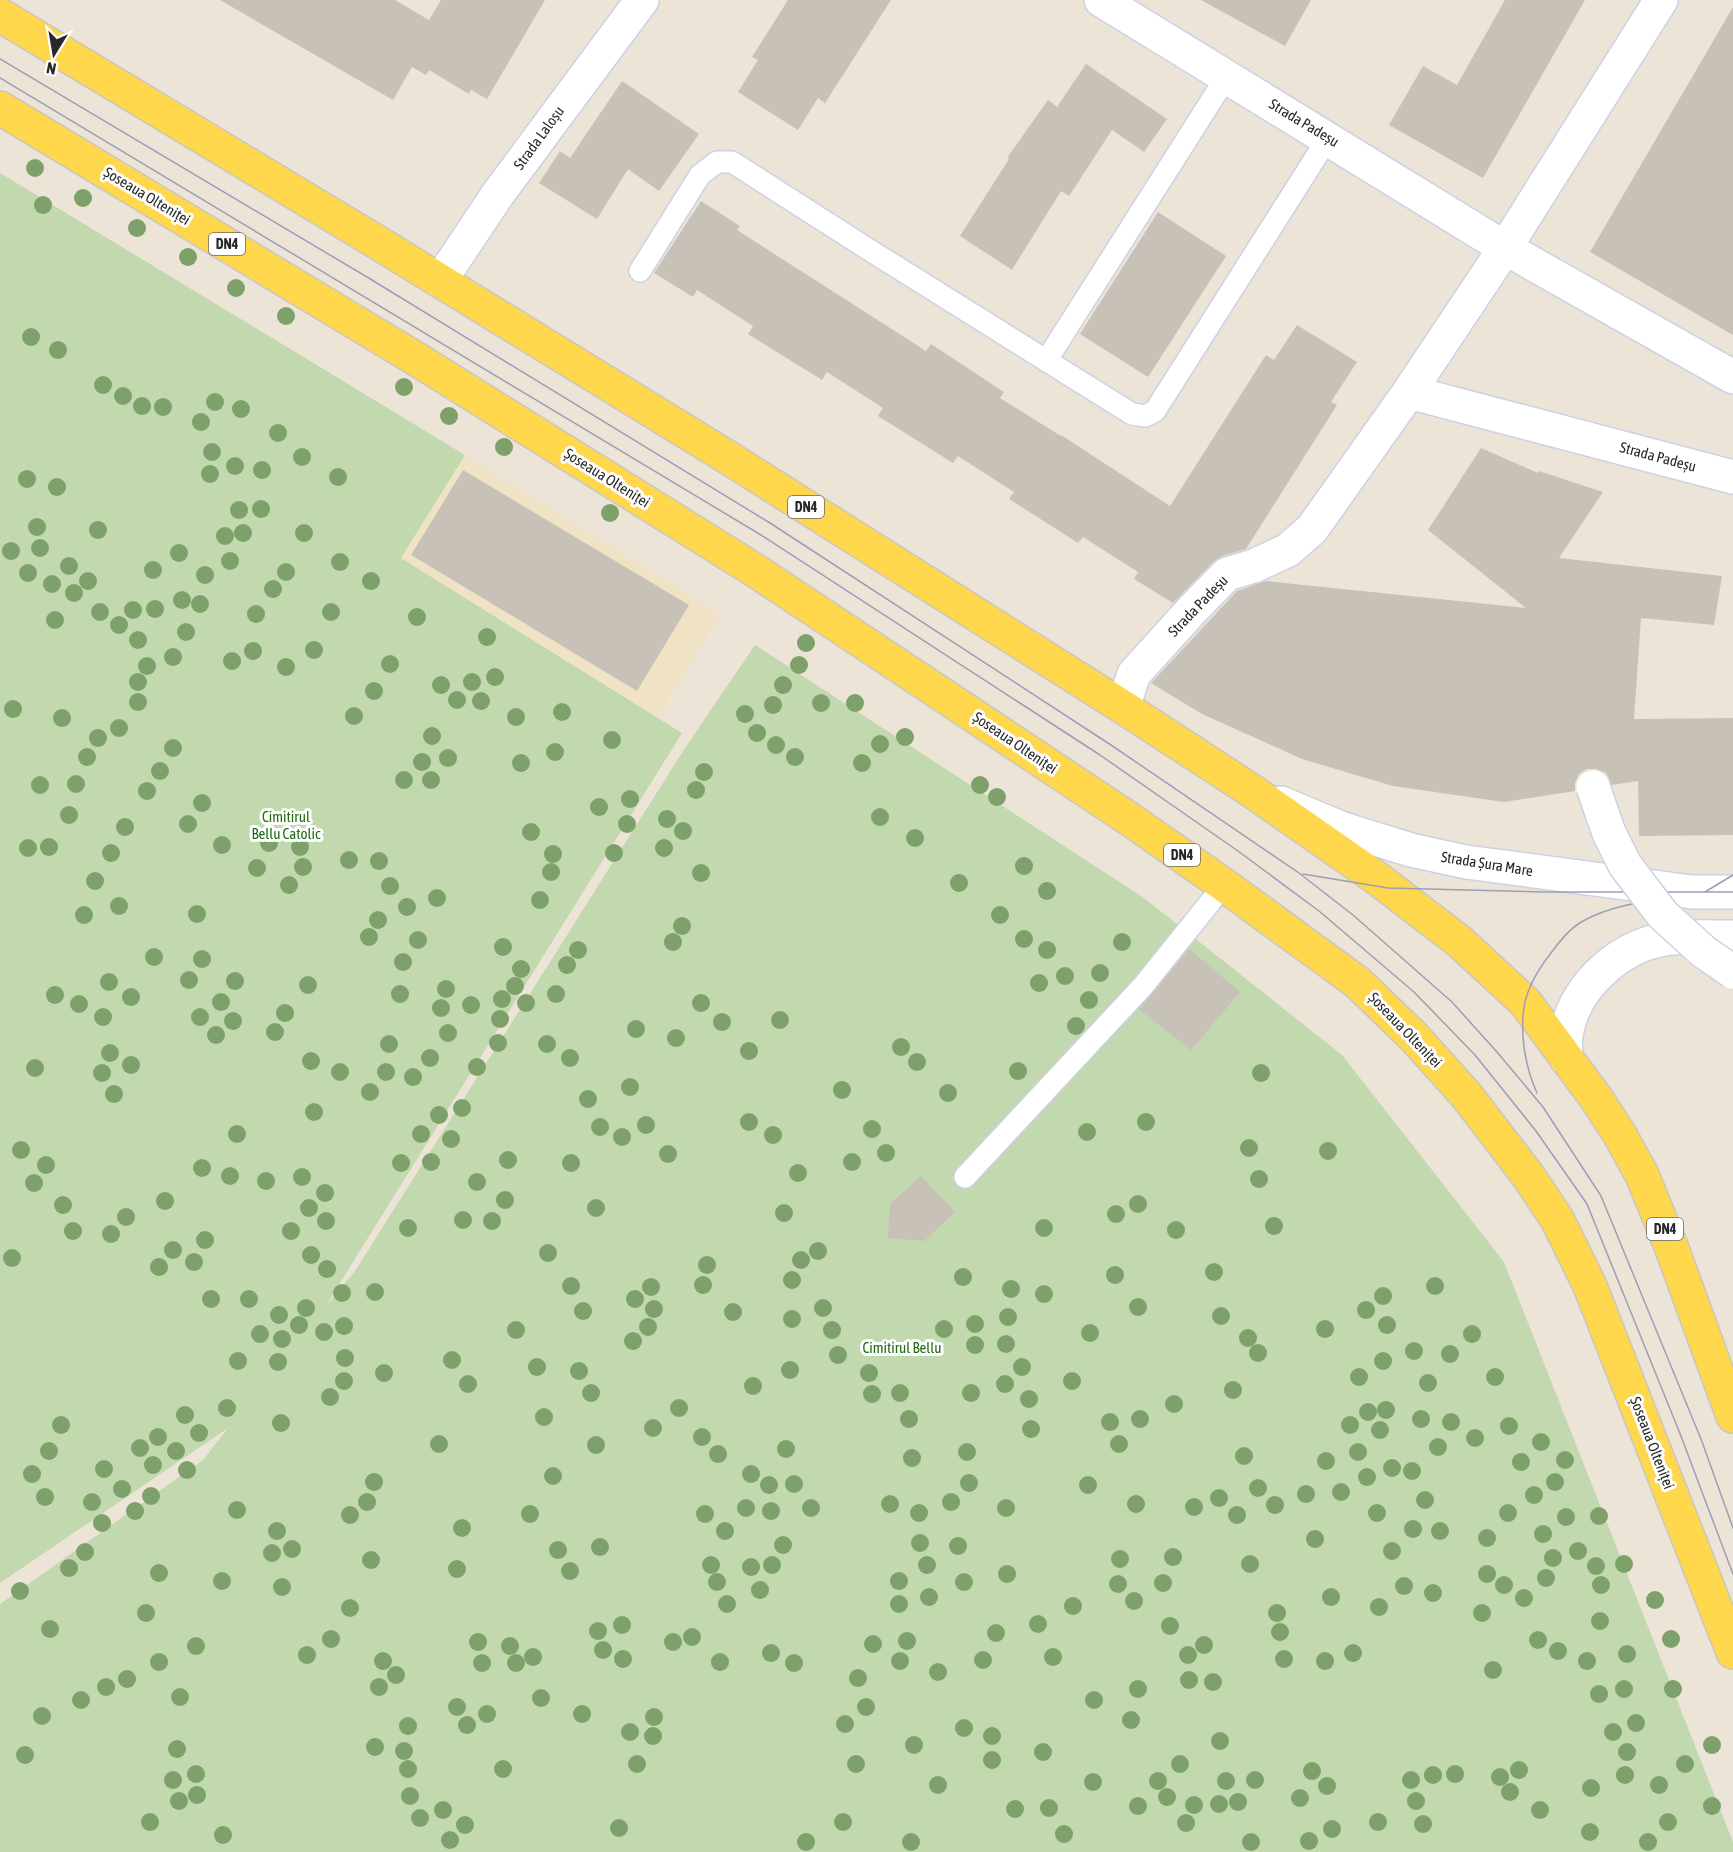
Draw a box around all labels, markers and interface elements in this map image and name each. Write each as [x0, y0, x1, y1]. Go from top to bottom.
north arrow [24, 24, 84, 84]
text: N [45, 59, 57, 78]
street label: Strada Padeșu [1266, 95, 1342, 150]
street label: Strada Laloșu [510, 103, 567, 173]
street label: Șoseaua Olteniței [101, 163, 193, 228]
road number: DN4 [209, 233, 245, 255]
street label: Strada Padeșu [1618, 438, 1698, 475]
street label: Șoseaua Olteniței [561, 445, 653, 511]
road number: DN4 [788, 496, 824, 518]
street label: Strada Padeșu [1164, 572, 1231, 640]
street label: Șoseaua Olteniței [970, 708, 1060, 777]
park label: Cimitirul Bellu Catolic [251, 808, 321, 842]
road number: DN4 [1164, 844, 1200, 866]
street label: Strada Șura Mare [1440, 848, 1534, 879]
street label: Șoseaua Olteniței [1365, 989, 1445, 1071]
road number: DN4 [1647, 1218, 1683, 1240]
park label: Cimitirul Bellu [862, 1339, 942, 1356]
street label: Șoseaua Olteniței [1627, 1394, 1678, 1491]

